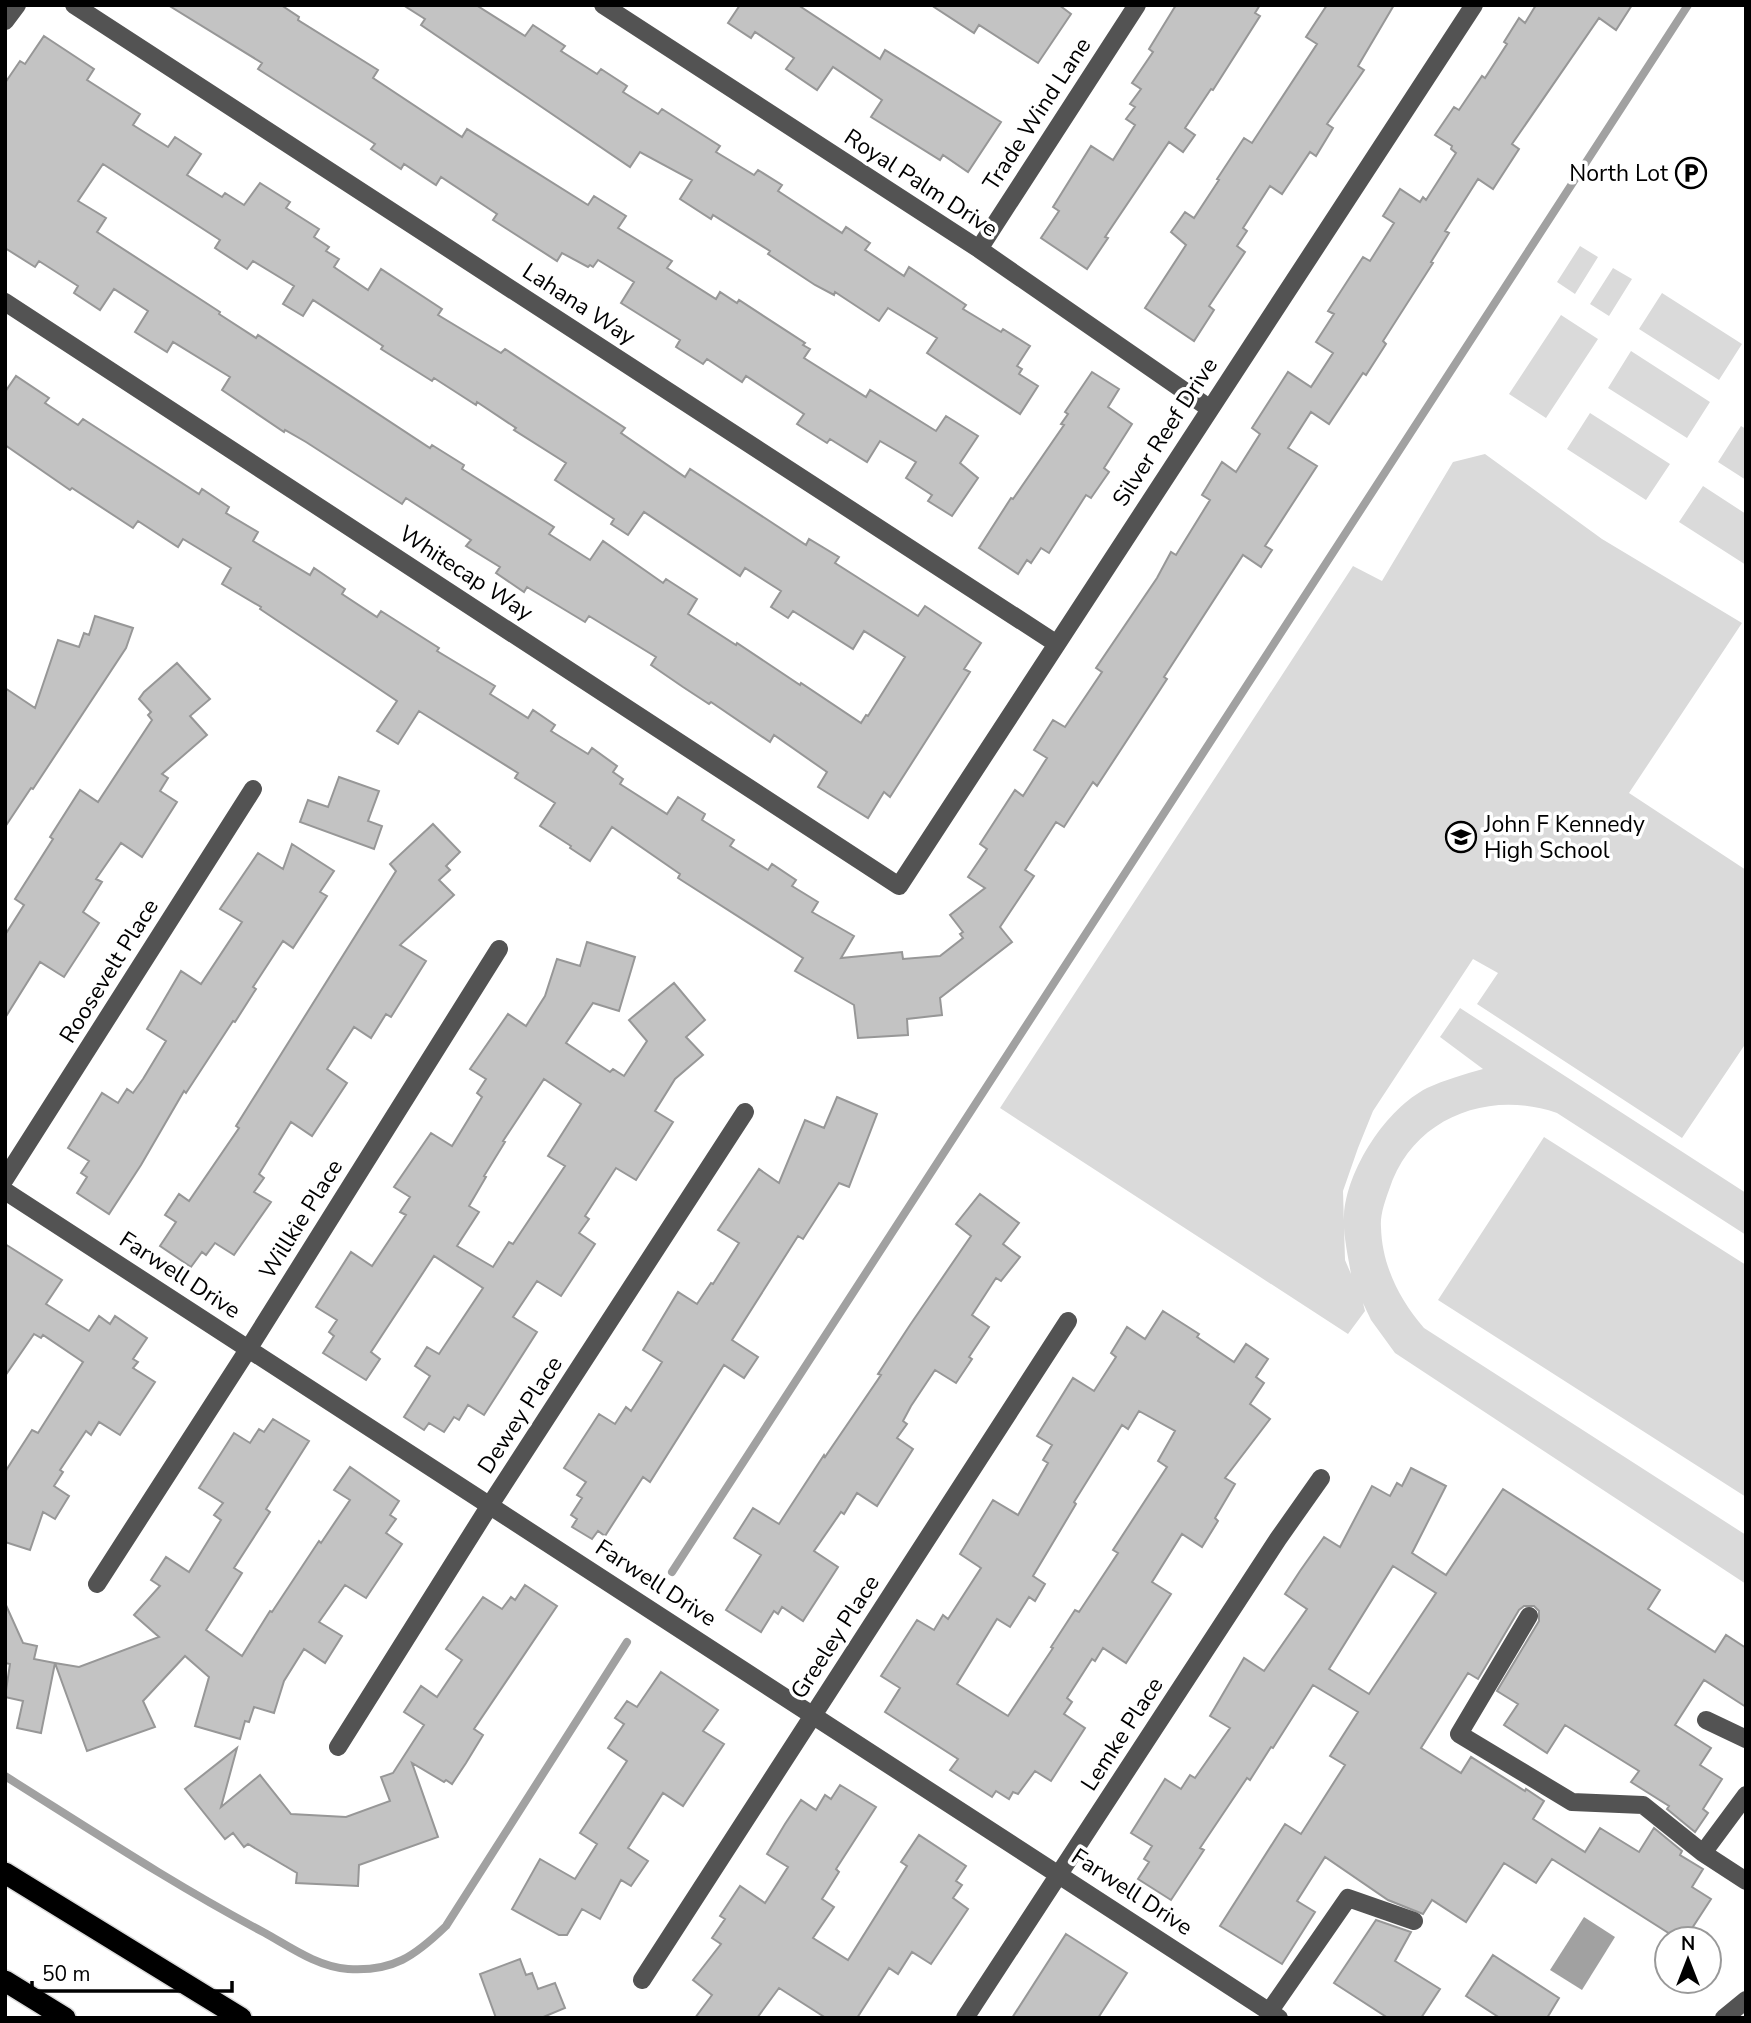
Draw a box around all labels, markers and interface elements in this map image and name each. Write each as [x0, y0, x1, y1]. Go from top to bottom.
street label: Trade Wind Lane [976, 31, 1098, 197]
street label: Royal Palm Drive [838, 122, 1004, 244]
parking icon: North Lot [1674, 156, 1708, 190]
place label: North Lot [1569, 158, 1669, 189]
street label: Lahana Way [516, 256, 642, 352]
street label: Silver Reef Drive [1105, 352, 1225, 512]
street label: Whitecap Way [393, 518, 539, 628]
place label: John F Kennedy High School [1483, 809, 1645, 866]
school or university icon: John F Kennedy High School [1444, 820, 1478, 854]
street label: Roosevelt Place [52, 893, 166, 1049]
street label: Willkie Place [252, 1153, 350, 1285]
street label: Farwell Drive [113, 1224, 247, 1326]
street label: Dewey Place [470, 1350, 570, 1480]
street label: Farwell Drive [589, 1532, 723, 1634]
street label: Greeley Place [783, 1569, 887, 1705]
street label: Lemke Place [1074, 1671, 1170, 1797]
street label: Farwell Drive [1065, 1841, 1199, 1943]
north arrow [1653, 1925, 1723, 1995]
text: N [1681, 1931, 1695, 1957]
scale bar [32, 1950, 231, 1994]
text: 50 m [42, 1960, 91, 1988]

